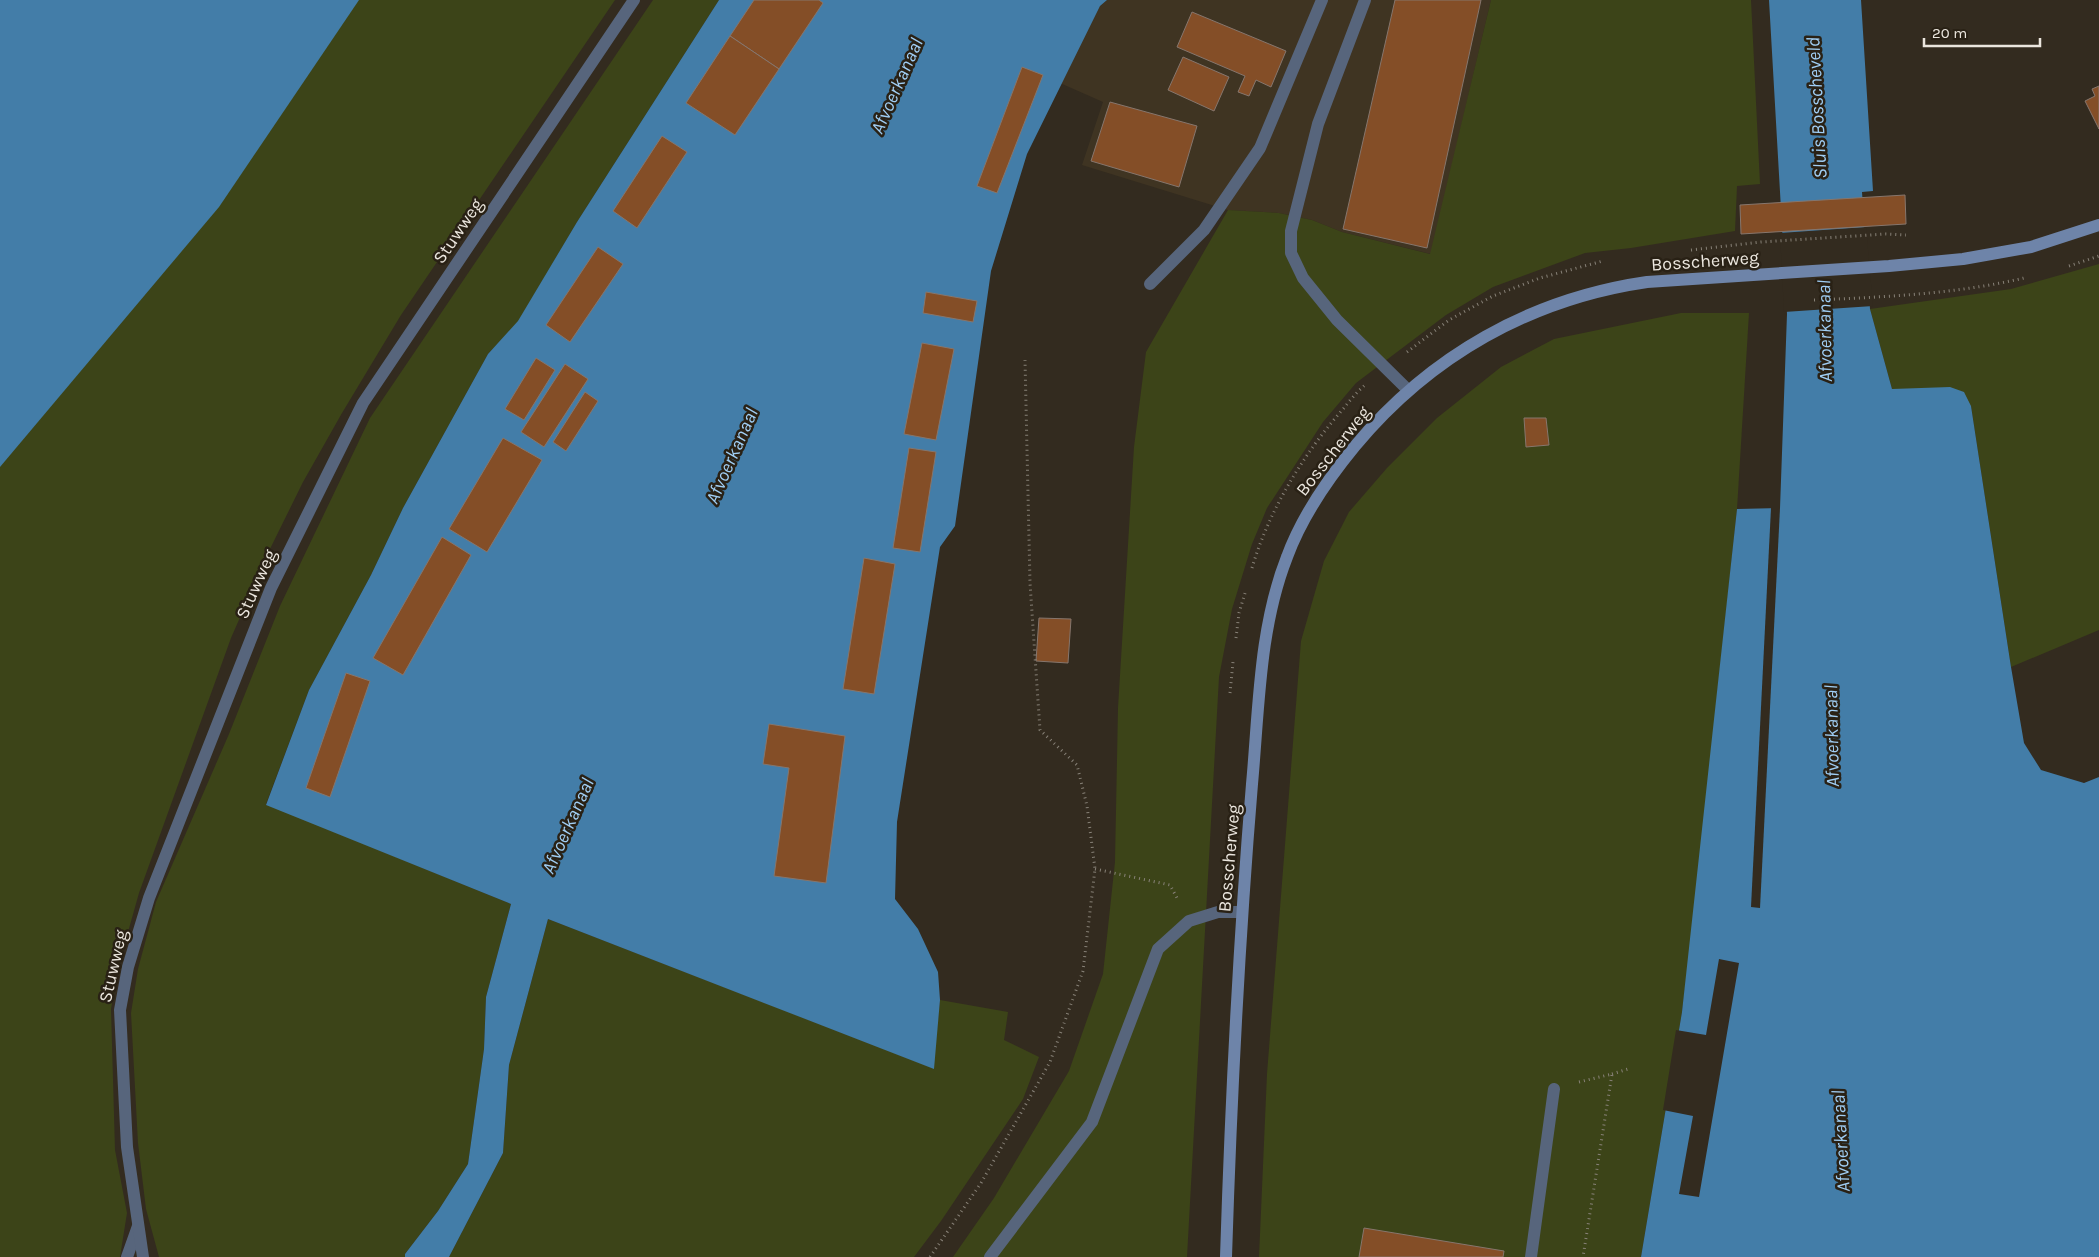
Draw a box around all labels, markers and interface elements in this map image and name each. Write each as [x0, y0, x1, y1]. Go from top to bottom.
scale bar [1924, 15, 2040, 47]
text: 20 m [1932, 24, 1967, 42]
water label: Afvoerkanaal [866, 35, 928, 137]
water label: Sluis Bosscheveld [1802, 37, 1832, 179]
street label: Stuwweg [428, 194, 488, 268]
street label: Bosscherweg [1650, 246, 1760, 276]
water label: Afvoerkanaal [1813, 280, 1837, 382]
street label: Bosscherweg [1291, 402, 1375, 500]
water label: Afvoerkanaal [701, 405, 763, 507]
street label: Stuwweg [231, 546, 281, 622]
water label: Afvoerkanaal [1820, 685, 1844, 787]
water label: Afvoerkanaal [537, 775, 599, 877]
street label: Bosscherweg [1213, 803, 1245, 913]
street label: Stuwweg [94, 927, 132, 1005]
water label: Afvoerkanaal [1827, 1089, 1855, 1193]

